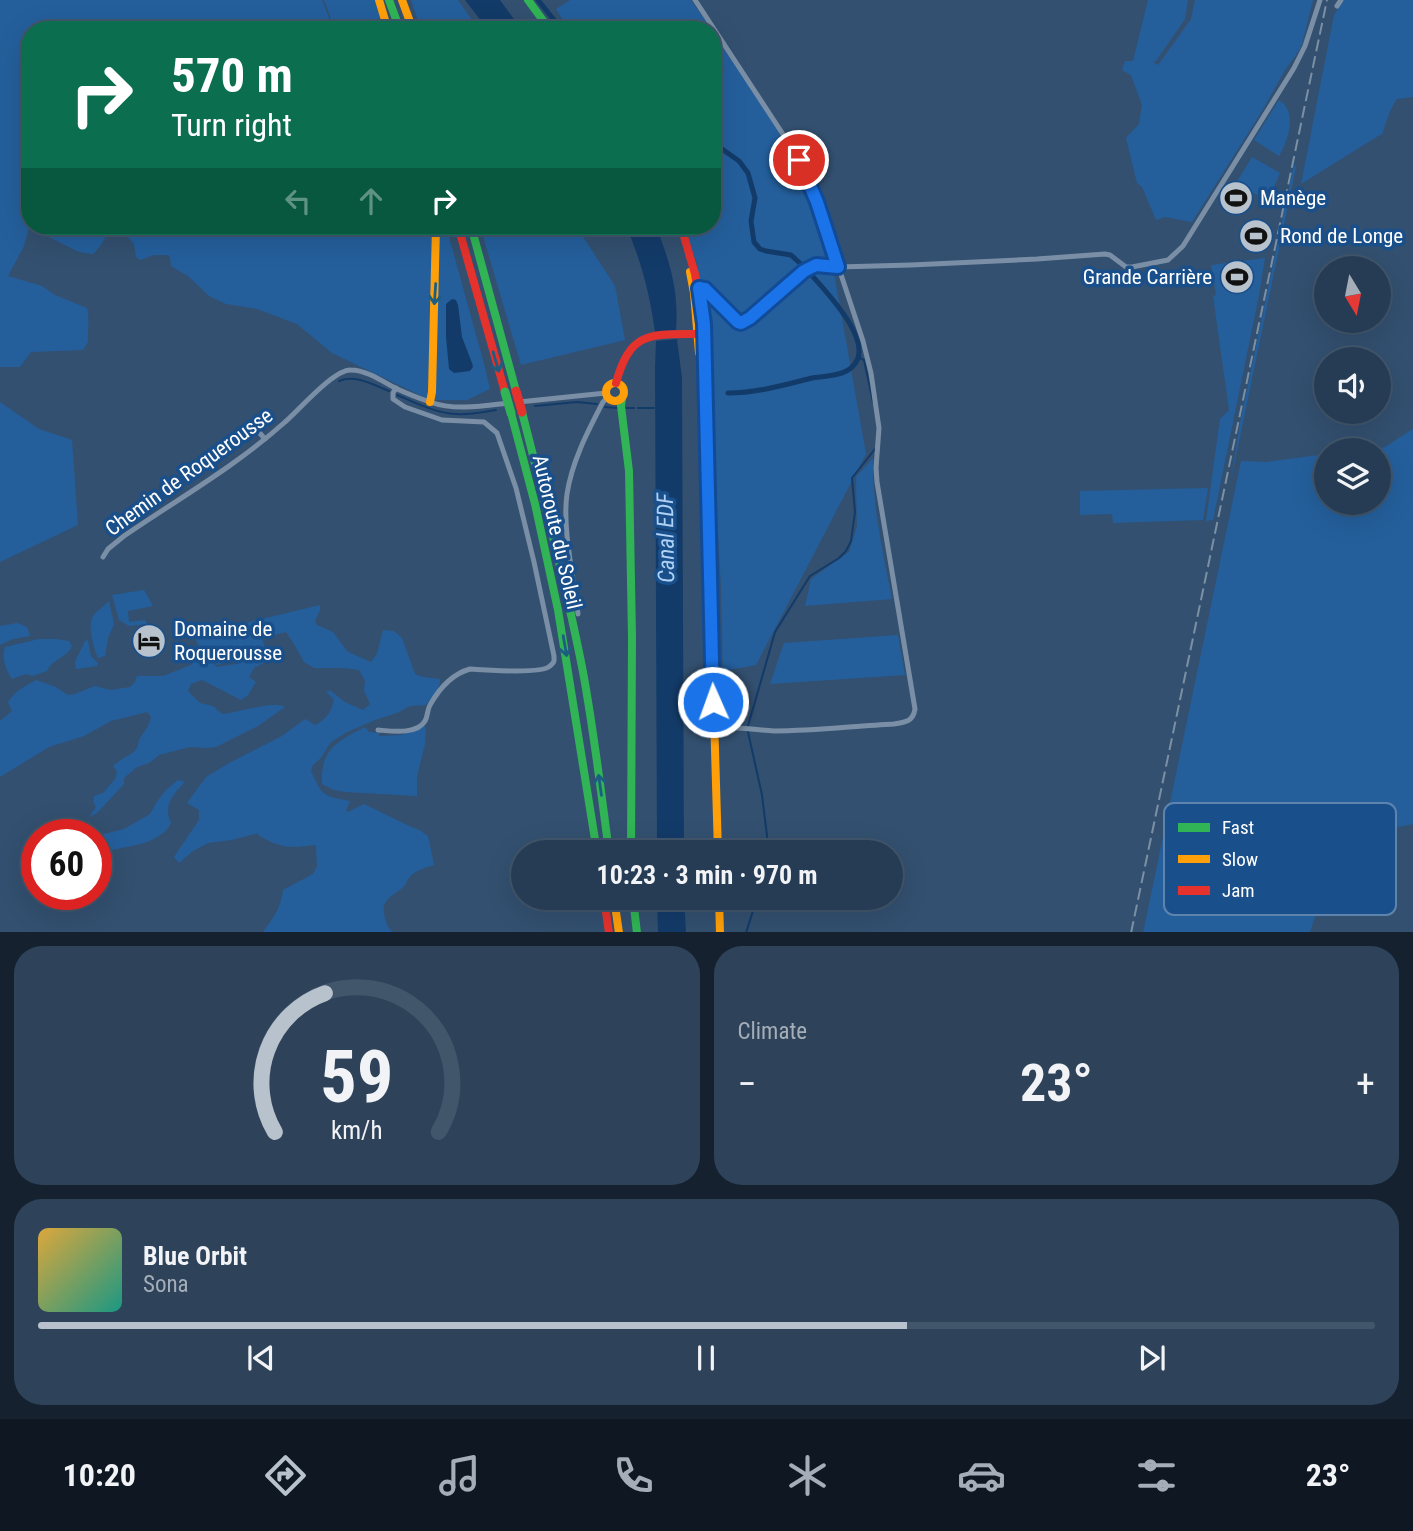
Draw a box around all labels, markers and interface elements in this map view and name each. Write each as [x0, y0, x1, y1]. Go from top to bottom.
text: 570 m [171, 47, 293, 104]
icon: right [56, 49, 147, 140]
text: Turn right [171, 106, 292, 144]
pin [769, 130, 829, 190]
icon: arrive [780, 141, 818, 179]
sports icon: Manège [1217, 179, 1255, 217]
icon: left [279, 182, 317, 220]
icon: ahead [352, 182, 390, 220]
icon: right [425, 182, 463, 220]
place label: Manège [1260, 186, 1326, 210]
sports icon: Rond de Longe [1237, 217, 1275, 255]
place label: Rond de Longe [1280, 224, 1403, 248]
north arrow [1314, 256, 1391, 332]
map controls [1314, 256, 1391, 515]
sports icon: Grande Carrière [1218, 258, 1256, 296]
place label: Grande Carrière [1083, 265, 1212, 289]
one-way arrow [428, 282, 441, 305]
button: sound [1314, 347, 1391, 424]
one-way arrow [491, 351, 504, 373]
street label: Chemin de Roquerousse [101, 403, 277, 541]
button: layers [1314, 438, 1391, 515]
street label: Autoroute du Soleil [528, 453, 586, 611]
water label: Canal EDF [652, 492, 680, 583]
place label: Domaine de Roquerousse [174, 617, 282, 665]
hotel icon: Domaine de Roquerousse [130, 622, 168, 660]
one-way arrow [558, 634, 572, 657]
position arrow [676, 665, 750, 739]
one-way arrow [593, 774, 606, 796]
legend [1164, 803, 1396, 915]
text: Fast [1222, 816, 1254, 839]
speed limit sign: 60 [21, 819, 112, 910]
text: Slow [1222, 848, 1258, 871]
text: 10:23 · 3 min · 970 m [597, 860, 817, 890]
text: Jam [1222, 879, 1255, 902]
text: Climate [738, 1018, 807, 1045]
text: 59 [320, 1034, 394, 1120]
text: 23° [1020, 1053, 1093, 1114]
text: − [738, 1062, 757, 1106]
text: + [1356, 1062, 1375, 1106]
text: km/h [331, 1115, 382, 1144]
text: Blue Orbit [143, 1241, 247, 1271]
text: Sona [143, 1271, 189, 1298]
icon: previous [242, 1339, 280, 1377]
icon: pause [687, 1339, 725, 1377]
icon: next [1133, 1339, 1171, 1377]
icon: directions [261, 1451, 310, 1500]
icon: music [435, 1451, 484, 1500]
icon: phone [609, 1451, 658, 1500]
icon: climate [783, 1451, 832, 1500]
icon: car [957, 1451, 1006, 1500]
icon: filters [1132, 1451, 1181, 1500]
text: 10:20 [63, 1456, 136, 1494]
text: 23° [1306, 1456, 1350, 1494]

